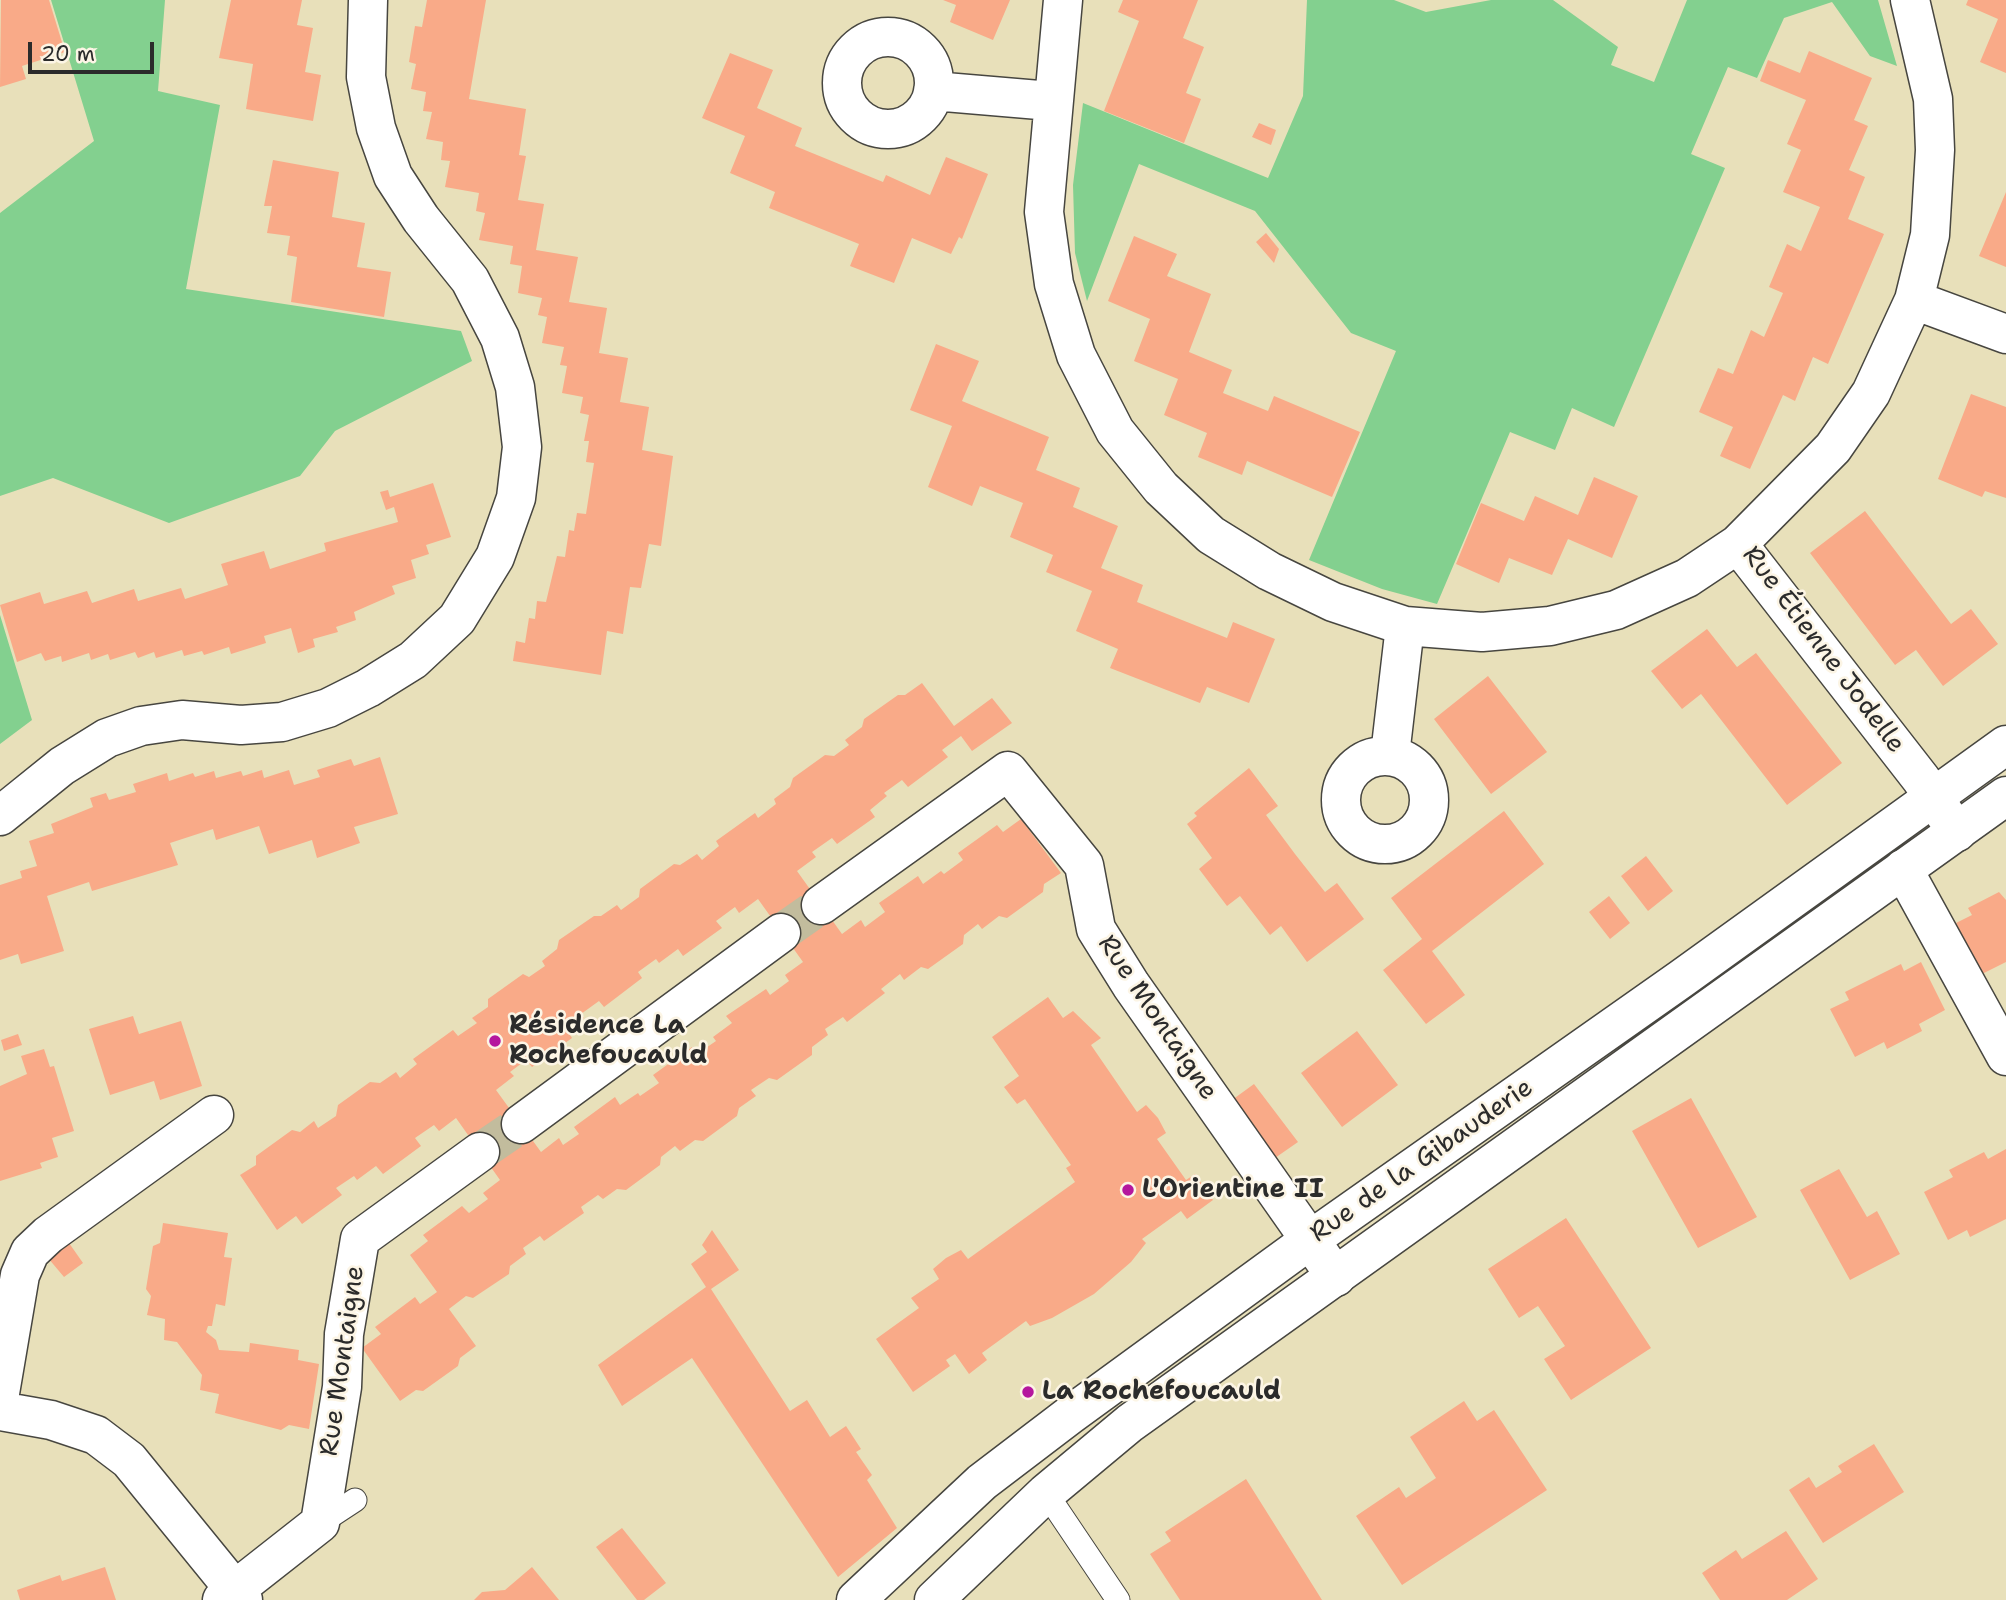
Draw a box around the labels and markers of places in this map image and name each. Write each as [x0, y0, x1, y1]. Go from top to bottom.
place label: Résidence La Rochefoucauld [509, 1010, 707, 1072]
marker: Résidence La Rochefoucauld [487, 1033, 503, 1049]
place label: L'Orientine II [1142, 1174, 1324, 1206]
marker: L'Orientine II [1120, 1182, 1136, 1198]
place label: La Rochefoucauld [1042, 1376, 1281, 1408]
marker: La Rochefoucauld [1020, 1384, 1036, 1400]

